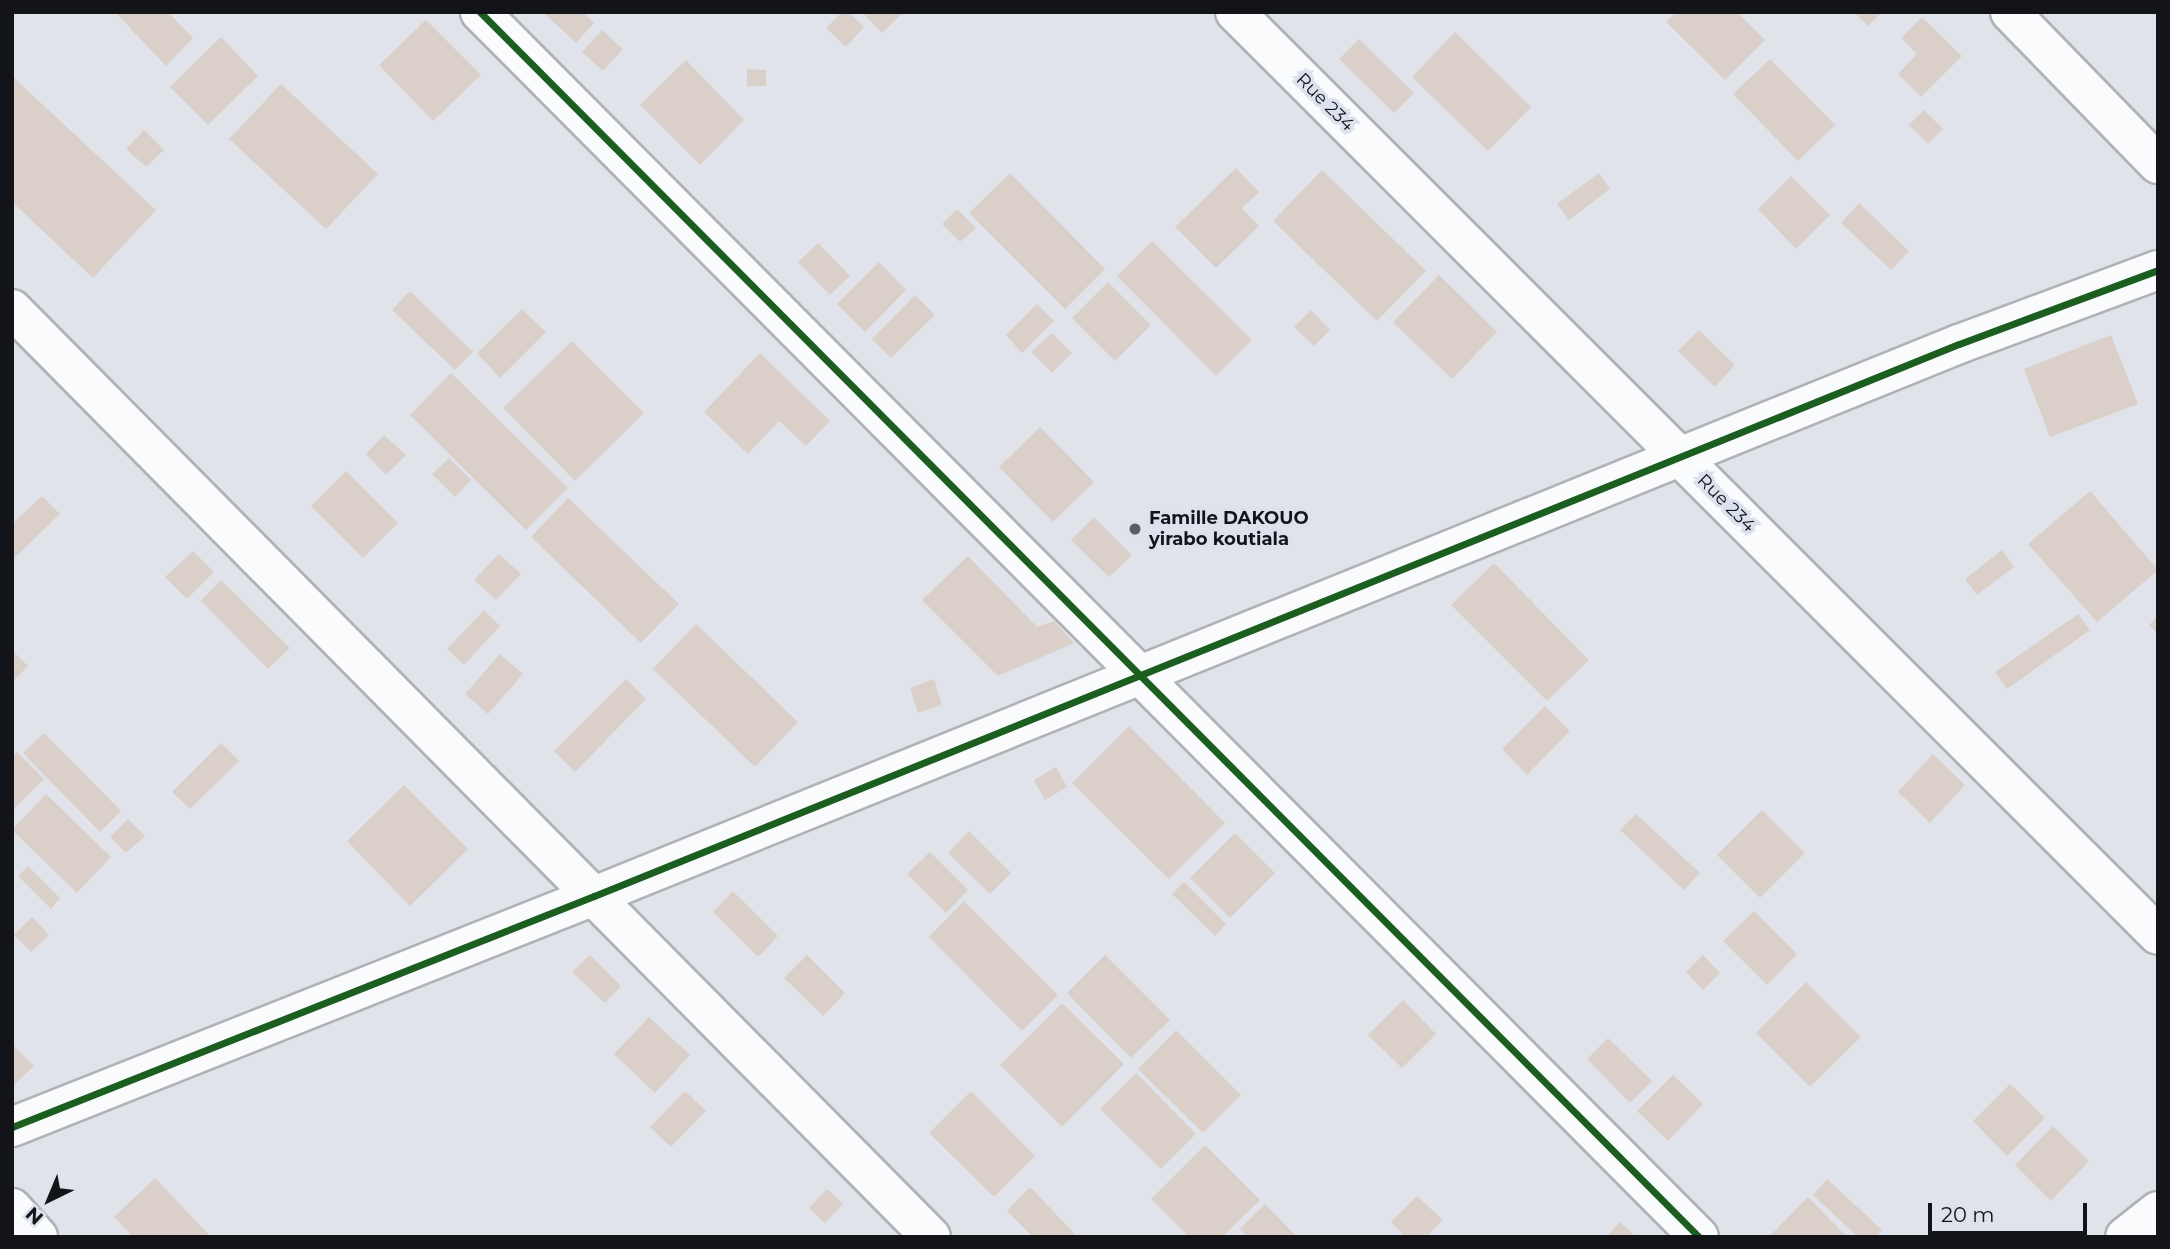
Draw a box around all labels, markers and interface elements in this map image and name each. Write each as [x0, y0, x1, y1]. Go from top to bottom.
street label: Rue 234 [1292, 69, 1358, 135]
street label: Rue 234 [1693, 470, 1759, 536]
place label: Famille DAKOUO yirabo koutiala [1149, 508, 1309, 550]
marker: Famille DAKOUO yirabo koutiala [1127, 521, 1143, 537]
north arrow [14, 1165, 84, 1235]
scale bar [1932, 1190, 2091, 1234]
text: N [21, 1202, 48, 1229]
text: 20 m [1941, 1202, 1995, 1227]

